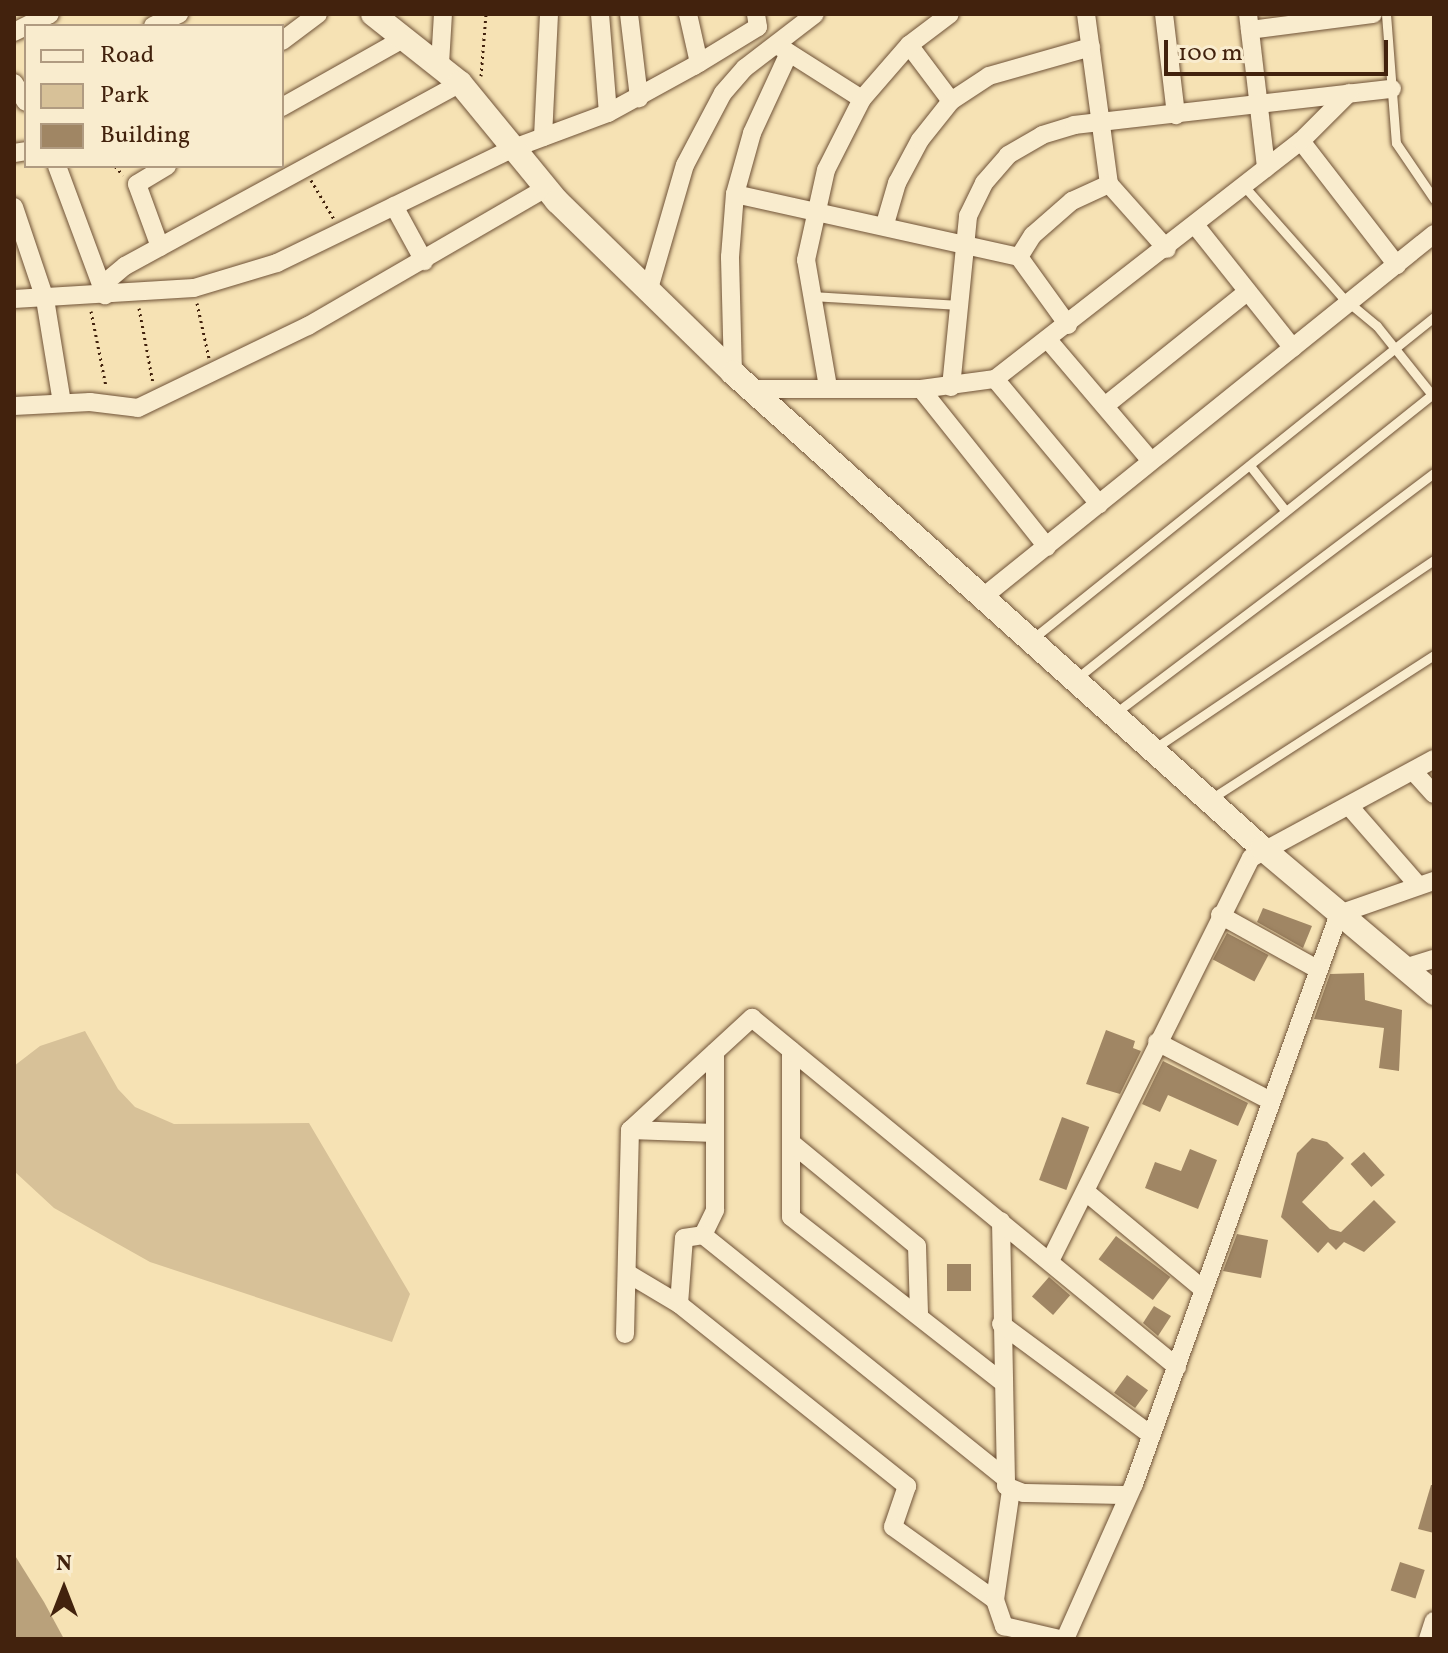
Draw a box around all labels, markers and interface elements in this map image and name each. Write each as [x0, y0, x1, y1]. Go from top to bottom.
legend [24, 24, 284, 168]
scale bar [1168, 24, 1392, 74]
text: 100 m [1178, 37, 1243, 71]
text: Road [100, 39, 154, 73]
text: Park [100, 79, 149, 113]
text: Building [100, 119, 190, 153]
north arrow [24, 1549, 104, 1629]
text: N [56, 1549, 72, 1580]

